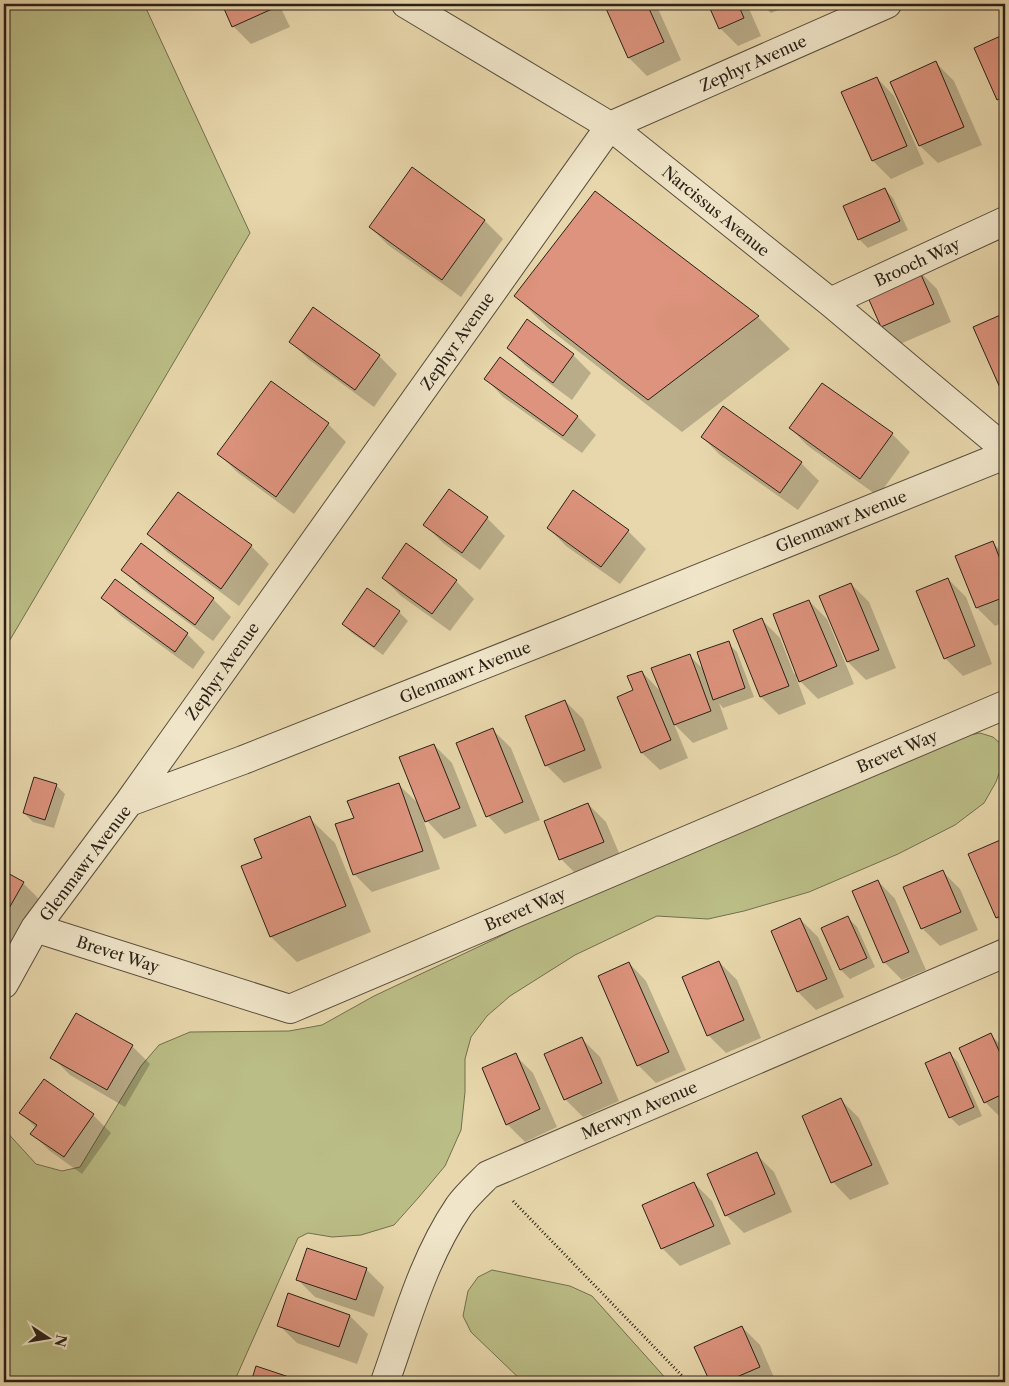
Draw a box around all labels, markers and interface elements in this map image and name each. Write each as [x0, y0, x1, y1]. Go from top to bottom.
street label: Zephyr Avenue [696, 30, 810, 96]
street label: Narcissus Avenue [658, 162, 774, 260]
street label: Brooch Way [871, 233, 964, 291]
street label: Zephyr Avenue [416, 288, 498, 394]
street label: Glenmawr Avenue [773, 486, 910, 556]
street label: Zephyr Avenue [181, 618, 263, 724]
street label: Glenmawr Avenue [397, 637, 534, 707]
street label: Brevet Way [854, 725, 941, 777]
street label: Glenmawr Avenue [35, 801, 135, 925]
street label: Brevet Way [482, 883, 569, 935]
street label: Brevet Way [74, 931, 163, 977]
street label: Merwyn Avenue [578, 1077, 700, 1143]
north arrow [22, 1314, 72, 1364]
text: N [51, 1333, 71, 1349]

